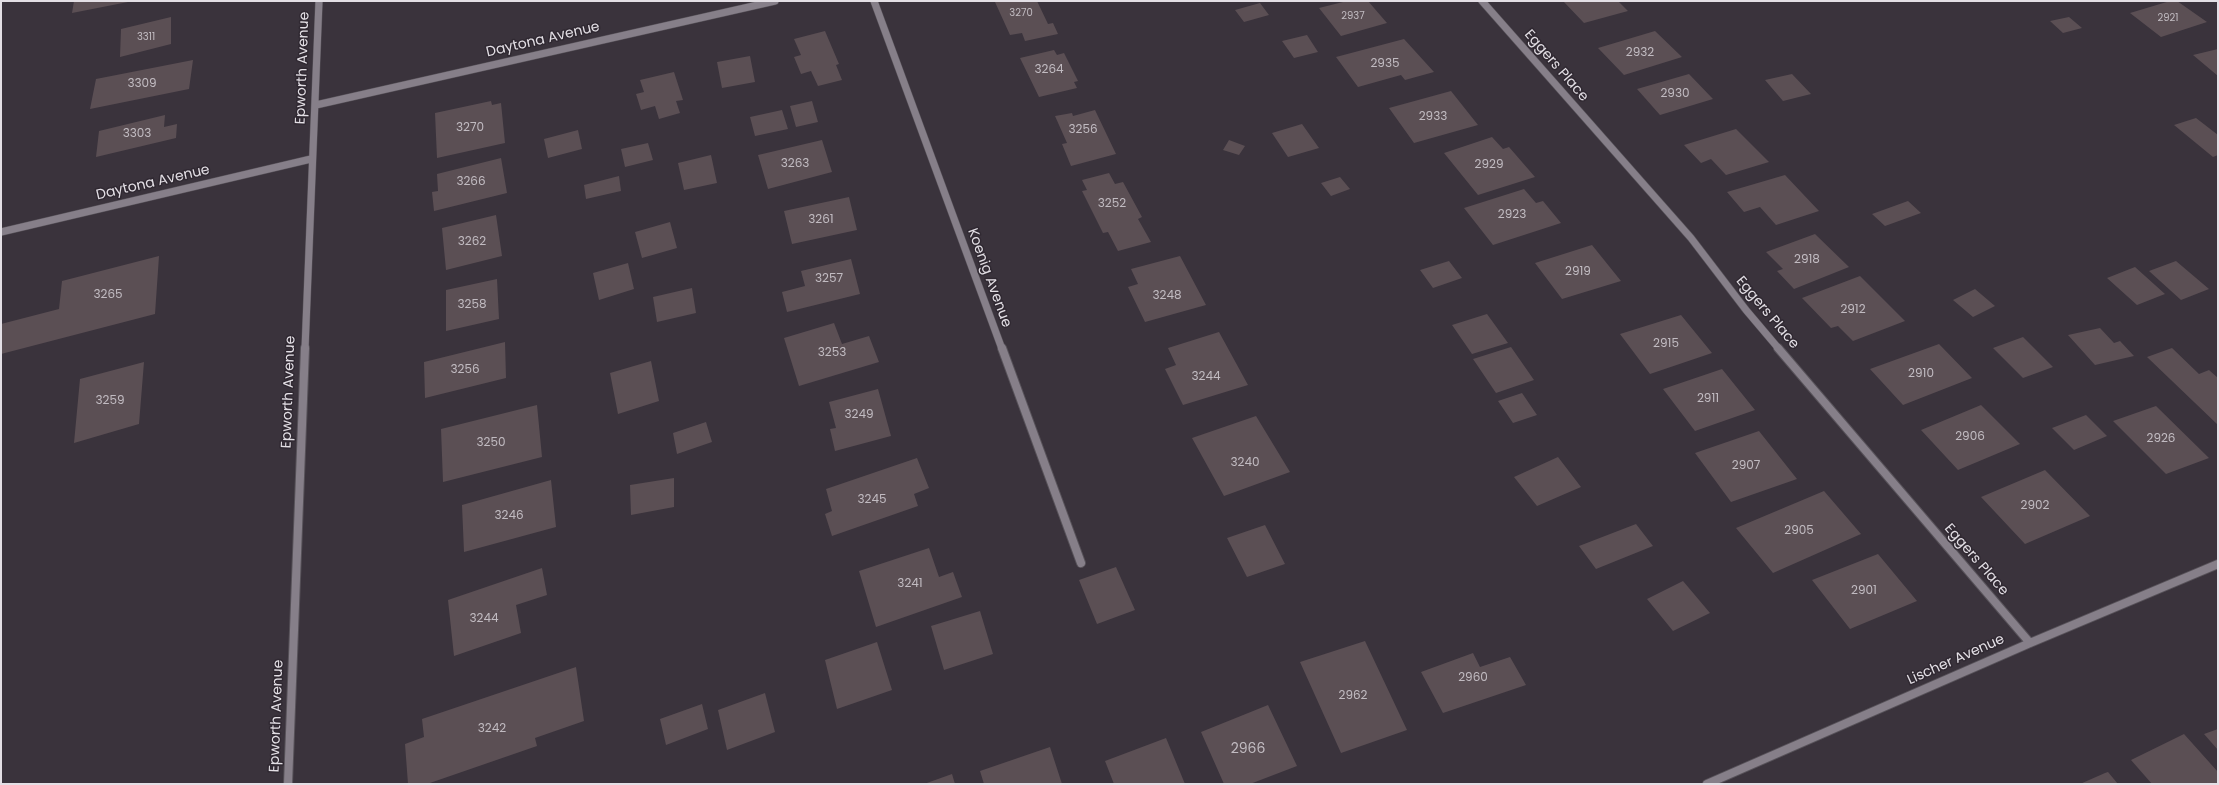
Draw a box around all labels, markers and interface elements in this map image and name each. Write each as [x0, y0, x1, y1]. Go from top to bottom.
house number: 3270 [1009, 7, 1033, 19]
house number: 2937 [1341, 10, 1365, 22]
street label: Epworth Avenue [293, 11, 313, 125]
house number: 2921 [2158, 12, 2178, 24]
street label: Daytona Avenue [485, 19, 601, 61]
street label: Eggers Place [1520, 27, 1592, 105]
house number: 3311 [137, 31, 155, 43]
house number: 2932 [1626, 46, 1654, 60]
house number: 2935 [1370, 57, 1400, 71]
house number: 3264 [1034, 63, 1064, 77]
house number: 3309 [127, 77, 157, 91]
house number: 2930 [1660, 87, 1690, 101]
house number: 2933 [1419, 110, 1447, 124]
house number: 3270 [456, 121, 484, 135]
house number: 3256 [1068, 123, 1098, 137]
house number: 3303 [123, 127, 151, 141]
house number: 3263 [781, 157, 809, 171]
house number: 2929 [1475, 158, 1503, 172]
street label: Daytona Avenue [95, 162, 211, 204]
house number: 3266 [456, 175, 486, 189]
house number: 3252 [1098, 197, 1126, 211]
house number: 2923 [1498, 208, 1526, 222]
house number: 3261 [808, 213, 834, 227]
street label: Koenig Avenue [963, 226, 1015, 330]
house number: 3262 [458, 235, 486, 249]
house number: 2918 [1794, 253, 1820, 267]
house number: 2919 [1565, 265, 1591, 279]
house number: 3257 [815, 272, 843, 286]
street label: Eggers Place [1732, 273, 1802, 353]
house number: 3265 [93, 288, 123, 302]
house number: 3248 [1152, 289, 1182, 303]
house number: 3258 [457, 298, 487, 312]
house number: 2912 [1840, 303, 1866, 317]
street label: Epworth Avenue [279, 335, 299, 449]
house number: 2915 [1653, 337, 1679, 351]
house number: 3253 [818, 346, 846, 360]
house number: 3256 [450, 363, 480, 377]
house number: 2910 [1908, 367, 1934, 381]
house number: 3244 [1191, 370, 1221, 384]
house number: 2911 [1697, 392, 1719, 406]
house number: 3259 [95, 394, 125, 408]
house number: 3249 [844, 408, 874, 422]
house number: 2906 [1955, 430, 1985, 444]
house number: 2926 [2147, 432, 2175, 446]
house number: 3250 [476, 436, 506, 450]
house number: 3240 [1230, 456, 1260, 470]
house number: 2907 [1732, 459, 1760, 473]
house number: 3245 [857, 493, 887, 507]
house number: 2902 [2021, 499, 2049, 513]
house number: 3246 [494, 509, 524, 523]
street label: Eggers Place [1940, 521, 2012, 599]
house number: 2905 [1784, 524, 1814, 538]
house number: 3241 [897, 577, 923, 591]
house number: 2901 [1851, 584, 1877, 598]
house number: 3244 [469, 612, 499, 626]
street label: Lischer Avenue [1905, 631, 2007, 689]
street label: Epworth Avenue [267, 659, 287, 773]
house number: 2960 [1458, 671, 1488, 685]
house number: 2962 [1339, 689, 1367, 703]
house number: 3242 [478, 722, 506, 736]
house number: 2966 [1231, 741, 1265, 757]

